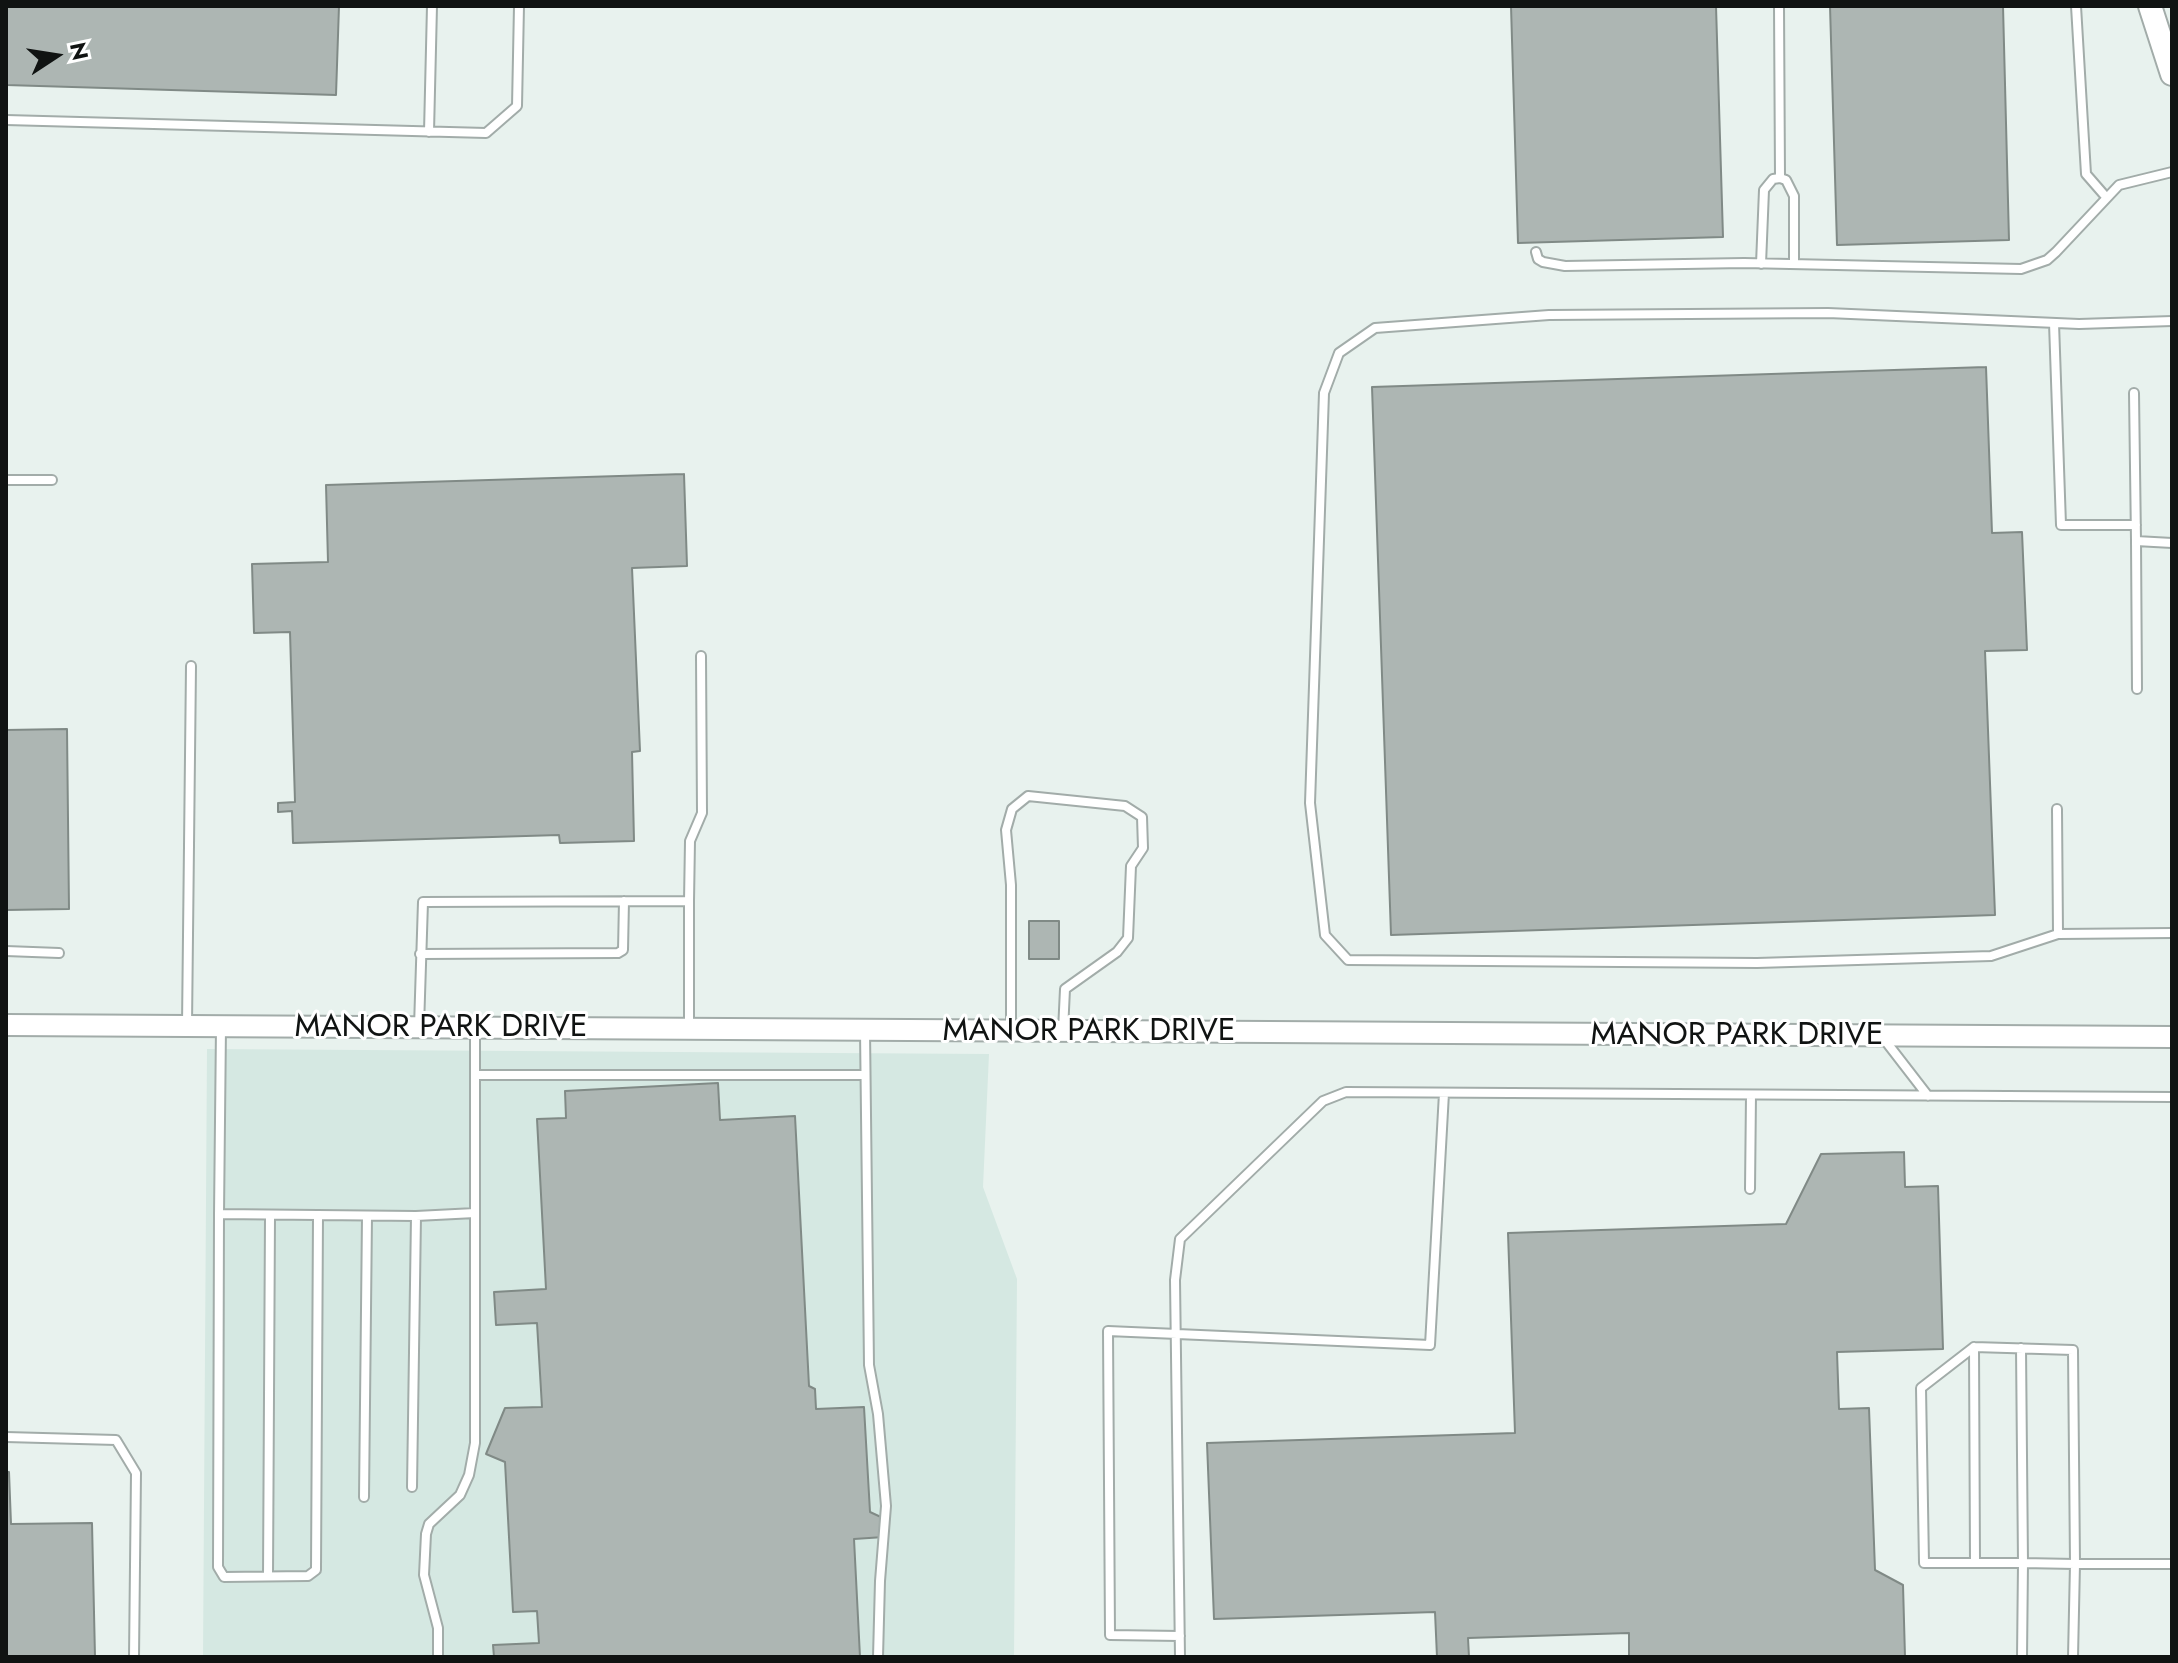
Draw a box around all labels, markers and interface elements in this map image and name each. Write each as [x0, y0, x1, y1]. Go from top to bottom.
north arrow [16, 16, 96, 96]
text: N [62, 39, 97, 63]
street label: MANOR PARK DRIVE [295, 1009, 587, 1047]
street label: MANOR PARK DRIVE [943, 1013, 1235, 1051]
street label: MANOR PARK DRIVE [1591, 1017, 1883, 1055]

